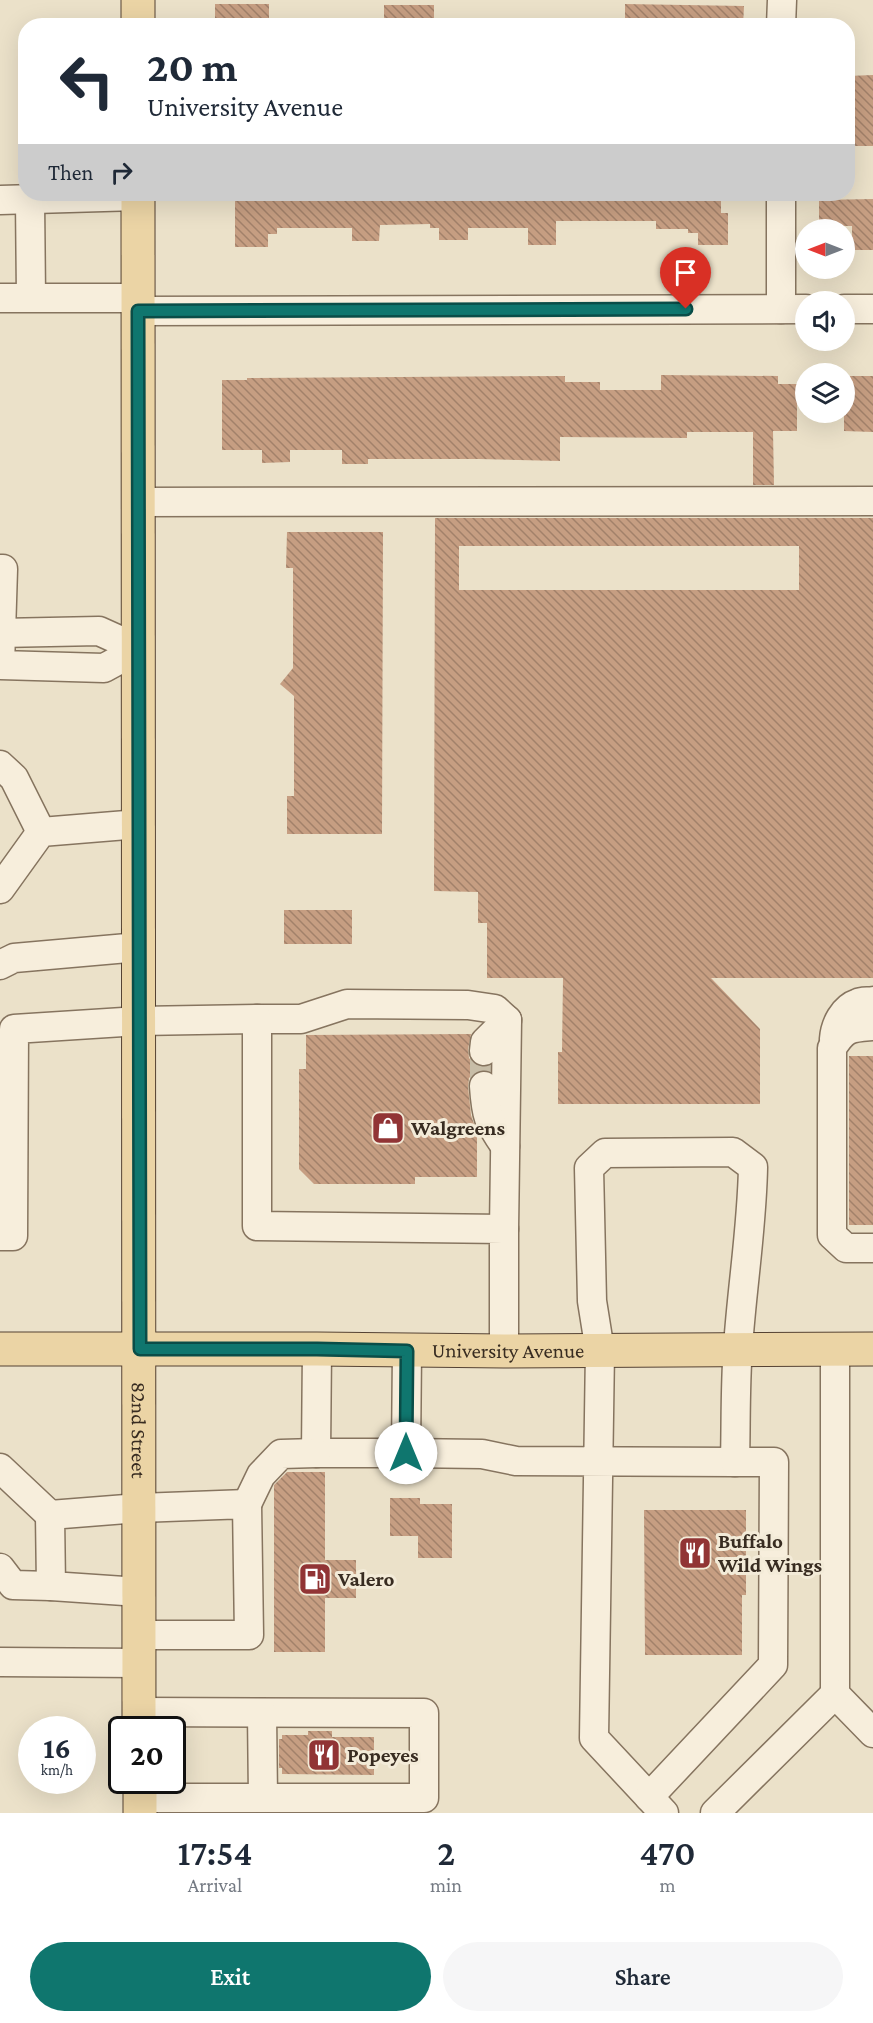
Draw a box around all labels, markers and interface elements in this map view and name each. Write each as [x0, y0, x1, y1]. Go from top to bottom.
icon: left [48, 42, 126, 120]
text: 20 m [147, 43, 238, 90]
text: University Avenue [147, 92, 343, 122]
icon: right [105, 156, 138, 189]
text: Then [48, 160, 93, 185]
north arrow [795, 219, 855, 279]
map controls [795, 219, 855, 423]
pin [660, 247, 711, 309]
icon: arrive [669, 256, 702, 289]
button: sound [795, 291, 855, 351]
button: layers [795, 363, 855, 423]
shop icon: Walgreens [370, 1110, 406, 1146]
place label: Walgreens [410, 1116, 505, 1140]
street label: University Avenue [432, 1338, 584, 1363]
street label: 82nd Street [127, 1382, 151, 1479]
position arrow [374, 1421, 438, 1485]
place label: Buffalo Wild Wings [717, 1529, 823, 1577]
restaurant icon: Buffalo Wild Wings [677, 1535, 713, 1571]
fuel station icon: Valero [297, 1561, 333, 1597]
place label: Valero [337, 1567, 394, 1591]
speed limit sign: 20 [108, 1716, 186, 1794]
text: 16 [43, 1731, 71, 1764]
restaurant icon: Popeyes [306, 1737, 342, 1773]
place label: Popeyes [347, 1743, 419, 1767]
text: km/h [41, 1762, 73, 1778]
text: 17:54 [177, 1833, 253, 1873]
text: 2 [437, 1833, 455, 1873]
text: 470 [640, 1833, 696, 1873]
text: Arrival [188, 1874, 242, 1896]
text: min [430, 1874, 462, 1896]
text: m [660, 1874, 676, 1896]
button: Exit [30, 1942, 431, 2011]
button: Share [443, 1942, 843, 2011]

